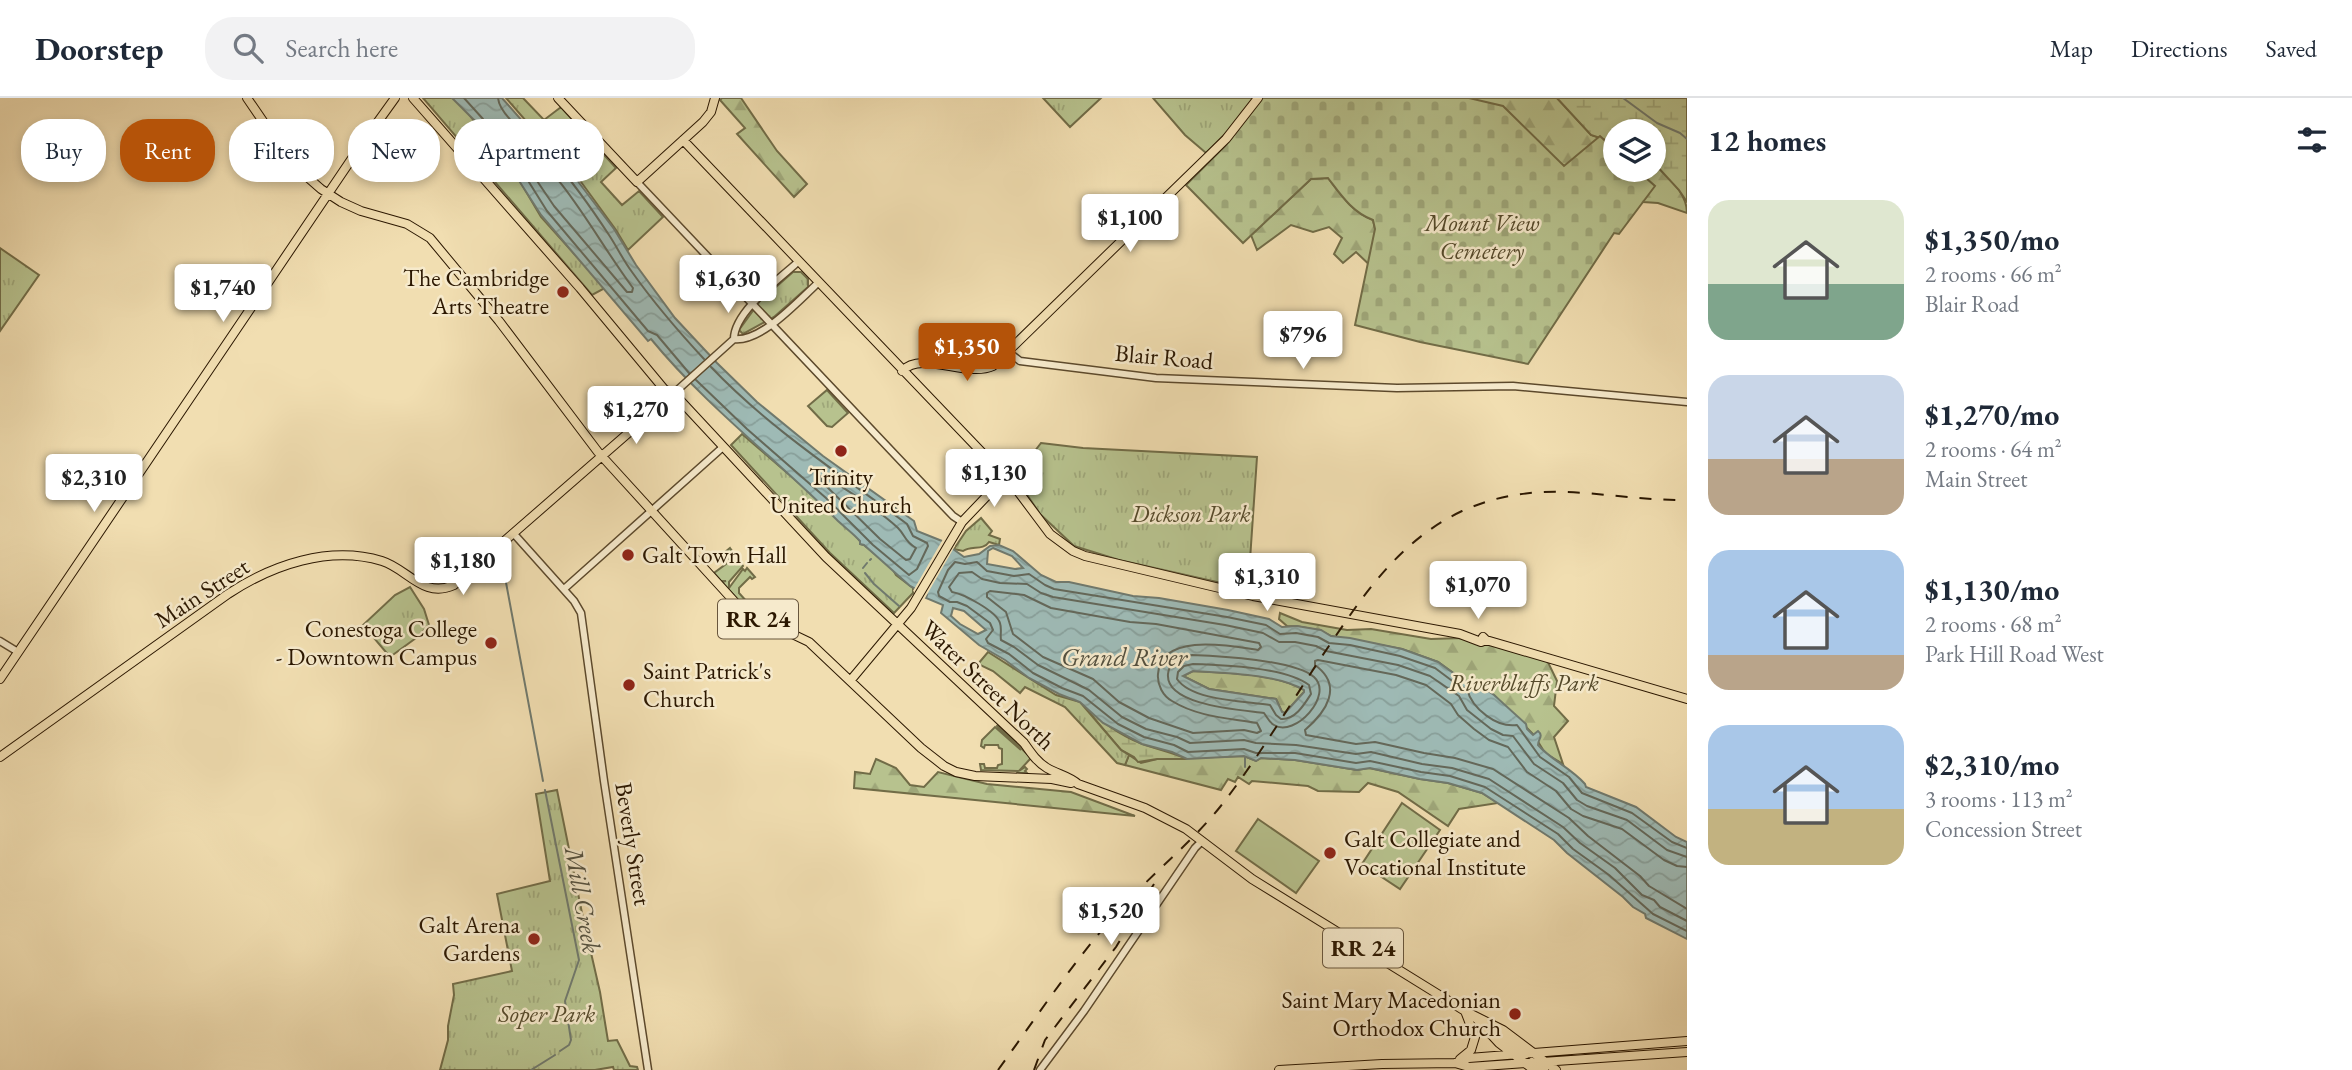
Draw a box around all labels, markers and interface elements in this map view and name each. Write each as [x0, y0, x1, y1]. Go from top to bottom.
search box [205, 17, 695, 80]
text: Doorstep [35, 27, 163, 70]
icon: search [229, 29, 267, 67]
text: Search here [285, 31, 398, 65]
text: Map [2050, 33, 2093, 64]
text: Directions [2131, 33, 2228, 64]
text: Saved [2266, 33, 2317, 64]
chip: Buy [21, 119, 106, 182]
chip: Rent [120, 119, 215, 182]
chip: Filters [229, 119, 334, 182]
chip: New [348, 119, 440, 182]
chip: Apartment [454, 119, 604, 182]
map controls [1603, 119, 1666, 182]
button: layers [1603, 119, 1666, 182]
text: 12 homes [1708, 121, 1826, 160]
icon: filters [2293, 121, 2331, 159]
pin: $1,100 [1073, 194, 1187, 254]
text: $1,100 [1098, 202, 1162, 232]
park label: Mount View Cemetery [1423, 207, 1539, 266]
text: $1,350/mo [1925, 220, 2059, 259]
icon: home [1764, 228, 1848, 312]
pin: $1,630 [671, 256, 785, 315]
text: 2 rooms · 66 m² [1925, 259, 2062, 289]
place label: The Cambridge Arts Theatre [403, 262, 549, 321]
text: $1,630 [696, 263, 760, 293]
pin: $1,740 [166, 264, 280, 324]
text: $1,740 [191, 272, 255, 302]
marker: The Cambridge Arts Theatre [555, 284, 571, 300]
text: Blair Road [1925, 289, 2019, 319]
pin: $796 [1262, 312, 1344, 371]
text: $796 [1279, 319, 1327, 349]
pin: $1,350 [910, 324, 1024, 383]
text: $1,350 [935, 331, 999, 361]
street label: Blair Road [1114, 337, 1215, 376]
pin: $1,270 [579, 386, 693, 446]
text: $1,270 [604, 394, 668, 424]
text: $1,270/mo [1925, 395, 2059, 434]
icon: home [1764, 403, 1848, 487]
text: 2 rooms · 64 m² [1925, 434, 2062, 464]
marker: Trinity United Church [833, 443, 849, 459]
pin: $1,130 [937, 450, 1051, 509]
pin: $2,310 [37, 454, 151, 514]
text: $1,130 [962, 457, 1026, 487]
place label: Trinity United Church [770, 461, 912, 520]
text: $2,310 [62, 462, 126, 492]
text: Main Street [1925, 464, 2027, 494]
park label: Dickson Park [1130, 498, 1251, 529]
pin: $1,180 [406, 538, 520, 597]
place label: Galt Town Hall [642, 539, 787, 570]
text: $1,180 [431, 545, 495, 575]
marker: Galt Town Hall [620, 547, 636, 563]
street label: Main Street [148, 550, 255, 635]
pin: $1,310 [1210, 554, 1324, 613]
text: $1,310 [1235, 561, 1299, 591]
pin: $1,070 [1421, 561, 1535, 621]
text: $1,070 [1446, 569, 1510, 599]
text: $1,130/mo [1925, 570, 2059, 609]
icon: home [1764, 578, 1848, 662]
road number: RR 24 [718, 600, 798, 638]
text: 2 rooms · 68 m² [1925, 609, 2062, 639]
place label: Conestoga College - Downtown Campus [276, 613, 477, 672]
street label: Water Street North [915, 613, 1062, 757]
marker: Conestoga College - Downtown Campus [483, 635, 499, 651]
text: Park Hill Road West [1925, 639, 2104, 669]
water label: Grand River [1061, 640, 1188, 674]
place label: Saint Patrick's Church [643, 655, 771, 714]
park label: Riverbluffs Park [1449, 667, 1599, 698]
marker: Saint Patrick's Church [621, 677, 637, 693]
text: $2,310/mo [1925, 745, 2059, 784]
icon: home [1764, 753, 1848, 837]
street label: Beverly Street [608, 780, 659, 908]
text: 3 rooms · 113 m² [1925, 784, 2073, 814]
text: Concession Street [1925, 814, 2082, 844]
place label: Galt Collegiate and Vocational Institute [1344, 823, 1526, 882]
water label: Mill Creek [557, 842, 609, 956]
marker: Galt Collegiate and Vocational Institute [1322, 845, 1338, 861]
pin: $1,520 [1054, 888, 1168, 947]
text: $1,520 [1079, 895, 1143, 925]
place label: Galt Arena Gardens [419, 909, 520, 968]
road number: RR 24 [1323, 928, 1403, 968]
marker: Galt Arena Gardens [526, 931, 542, 947]
place label: Saint Mary Macedonian Orthodox Church [1281, 984, 1501, 1043]
park label: Soper Park [498, 998, 595, 1029]
marker: Saint Mary Macedonian Orthodox Church [1507, 1006, 1523, 1022]

